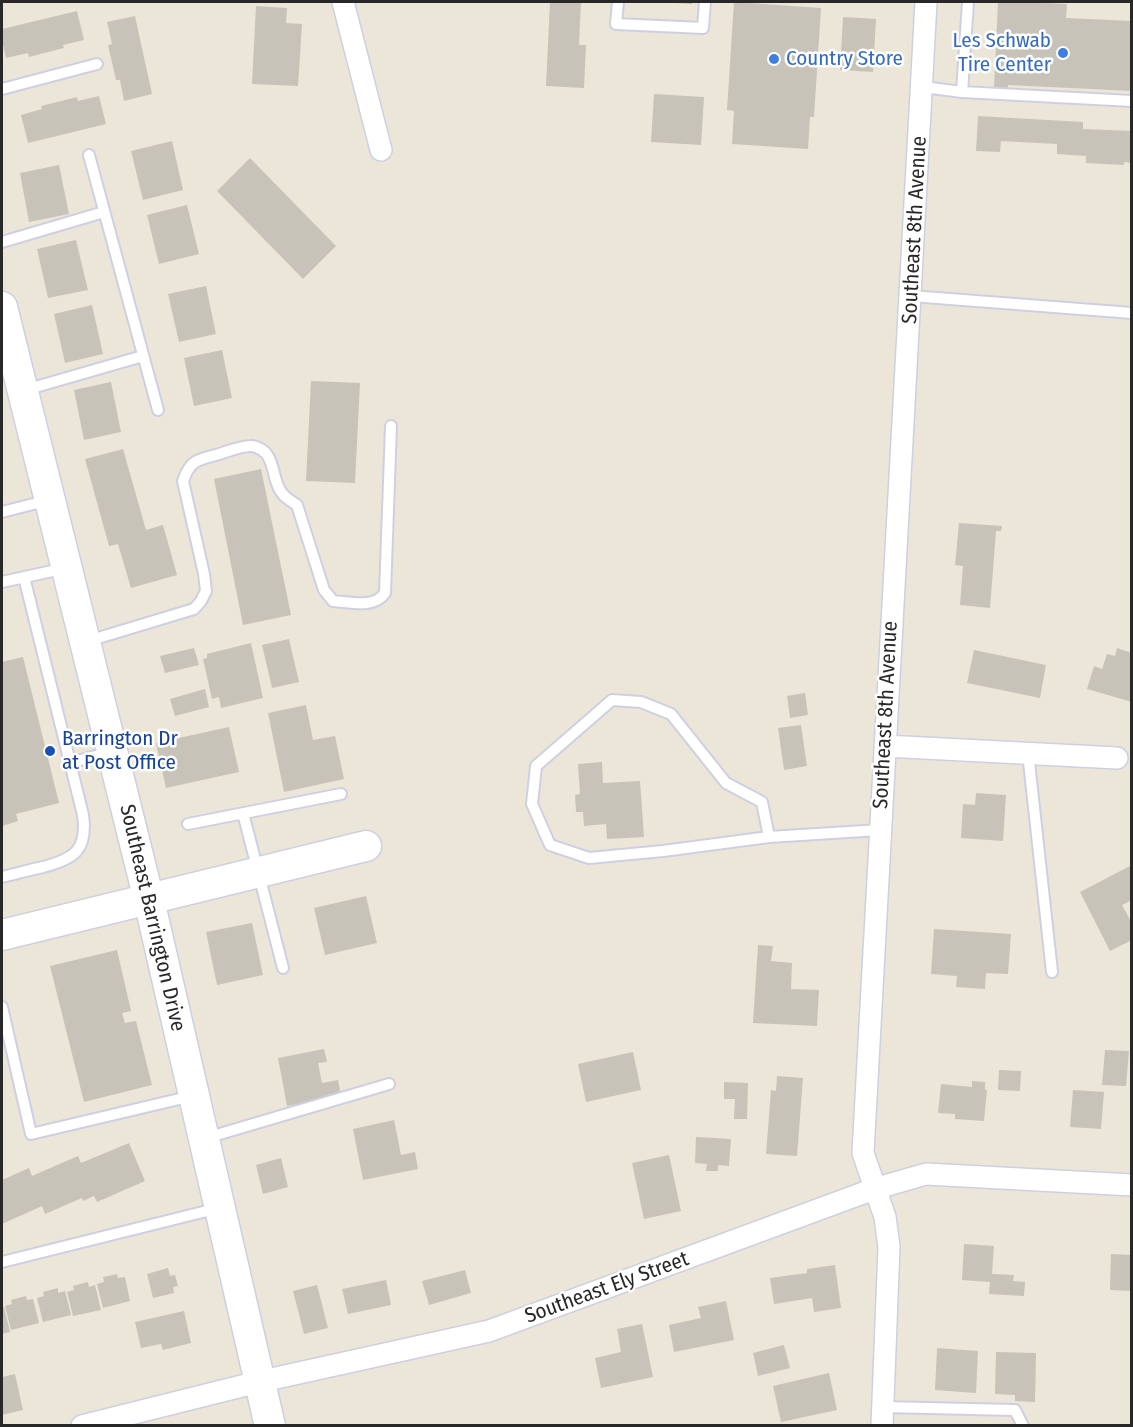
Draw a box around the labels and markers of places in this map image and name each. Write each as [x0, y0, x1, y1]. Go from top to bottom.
place label: Les Schwab Tire Center [952, 28, 1051, 78]
place label: Country Store [786, 46, 903, 72]
marker: Les Schwab Tire Center [1056, 46, 1070, 60]
marker: Country Store [767, 52, 781, 66]
place label: Barrington Dr at Post Office [62, 726, 178, 776]
marker: Barrington Dr at Post Office [43, 744, 57, 758]

